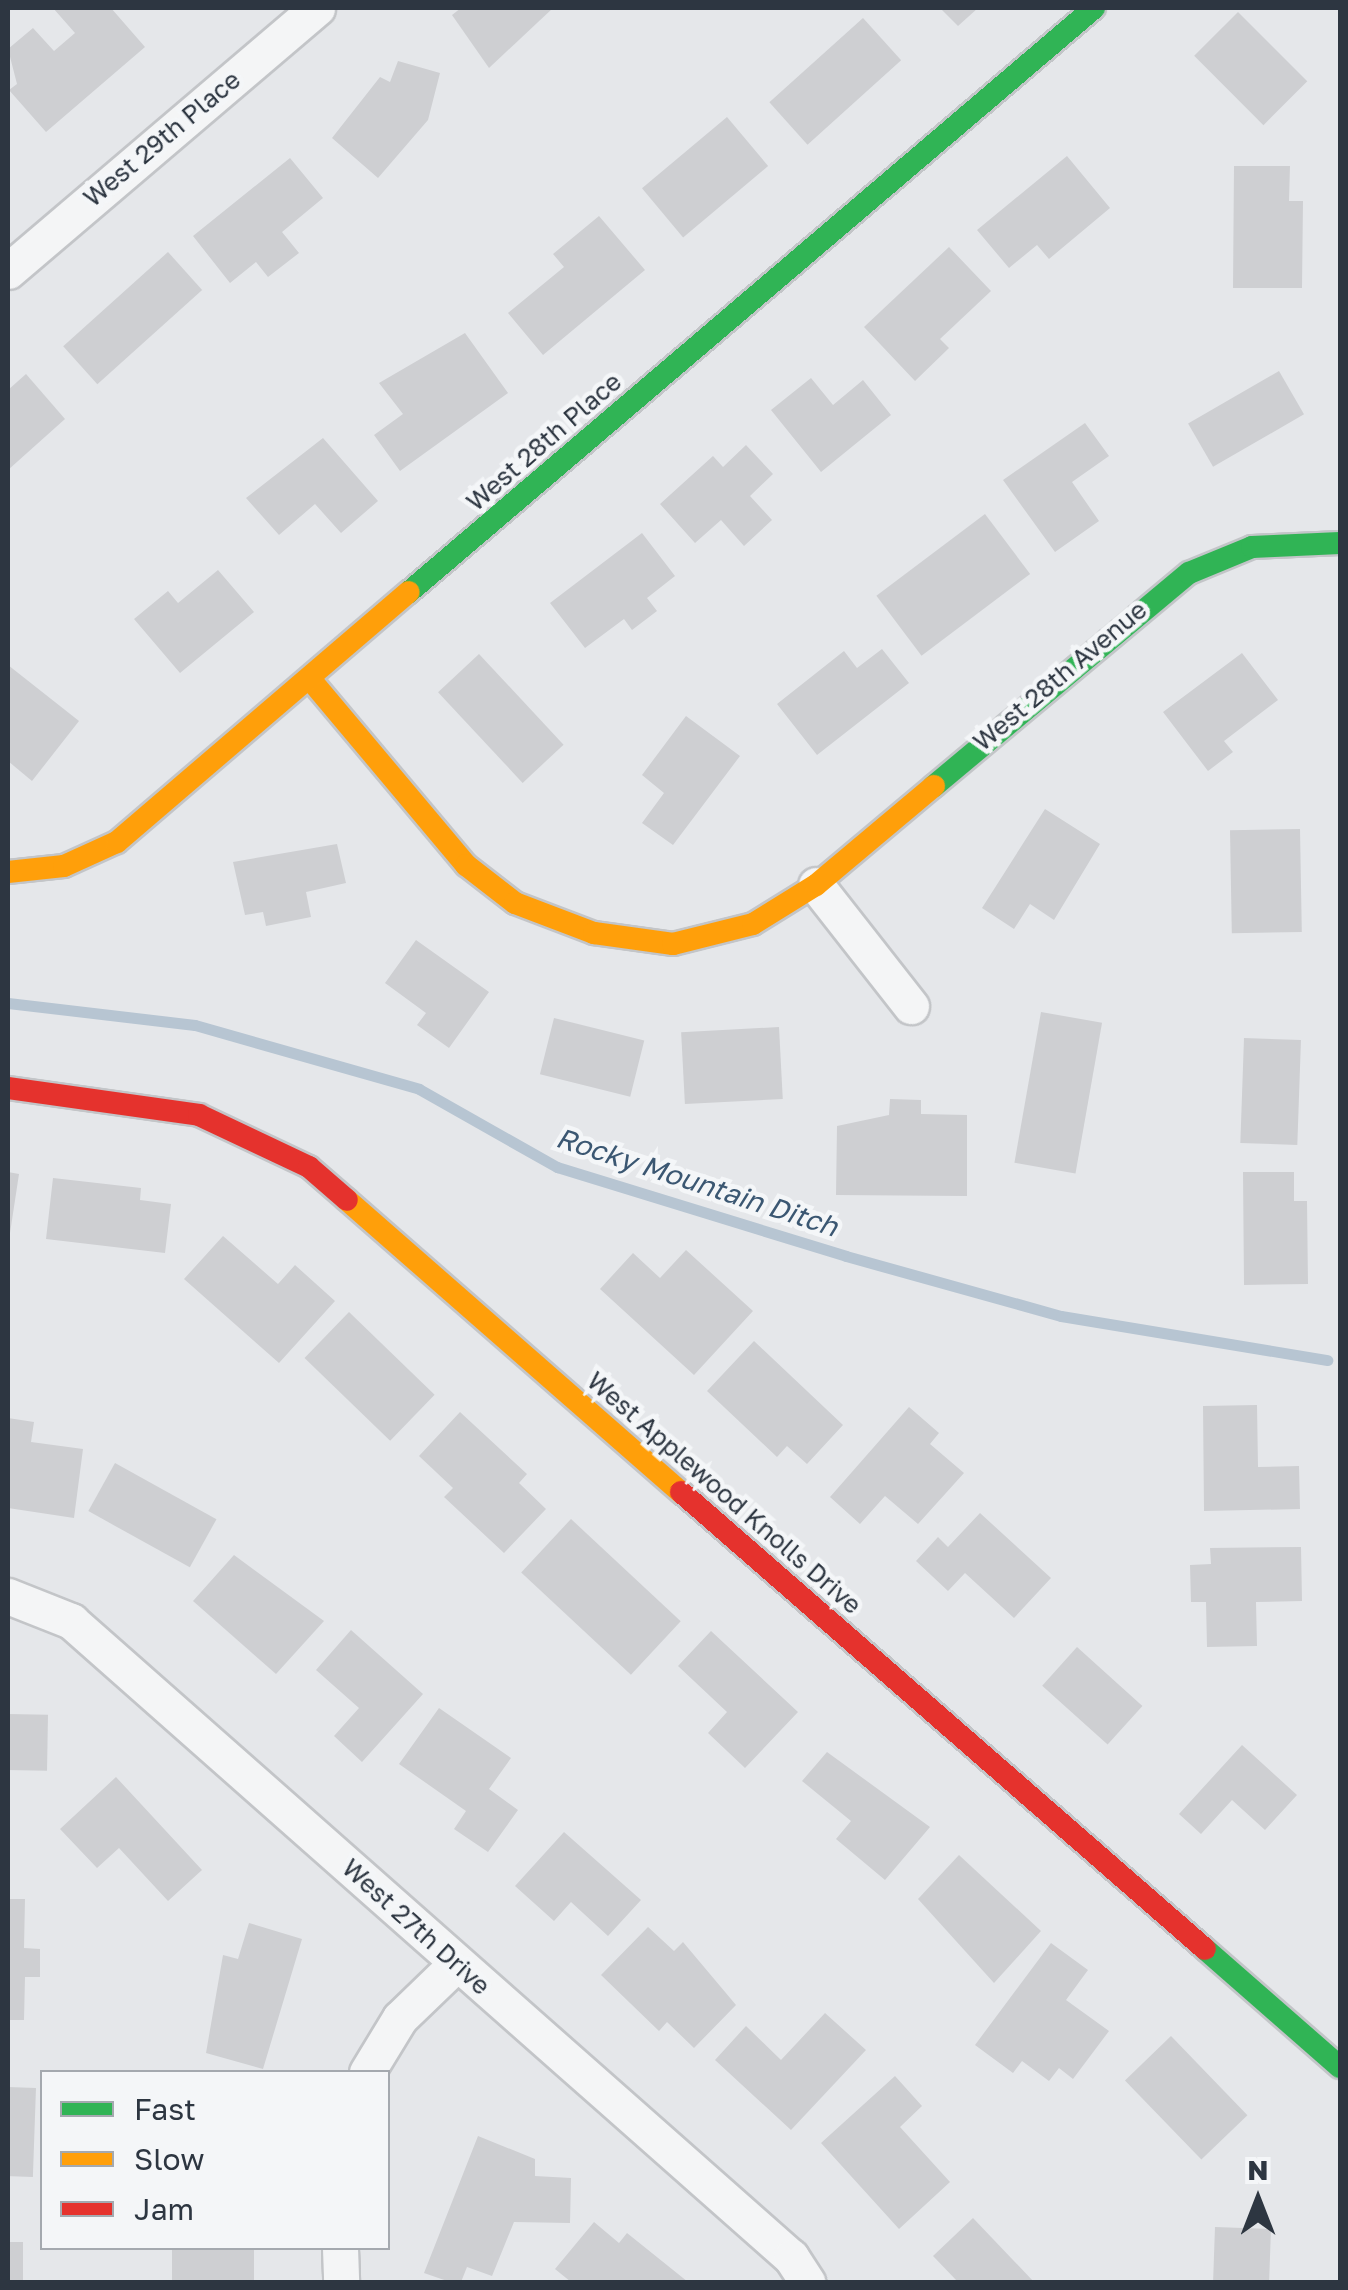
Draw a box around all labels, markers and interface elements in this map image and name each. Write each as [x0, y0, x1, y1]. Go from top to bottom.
street label: West 29th Place [78, 65, 246, 213]
street label: West 28th Place [461, 367, 627, 517]
street label: West 28th Avenue [967, 595, 1153, 757]
water label: Rocky Mountain Ditch [552, 1121, 842, 1243]
street label: West Applewood Knolls Drive [581, 1366, 867, 1620]
street label: West 27th Drive [336, 1853, 496, 2001]
legend [40, 2070, 390, 2250]
text: Fast [134, 2091, 196, 2127]
text: Slow [134, 2141, 205, 2177]
north arrow [1208, 2150, 1308, 2250]
text: N [1247, 2153, 1269, 2186]
text: Jam [134, 2191, 194, 2227]

